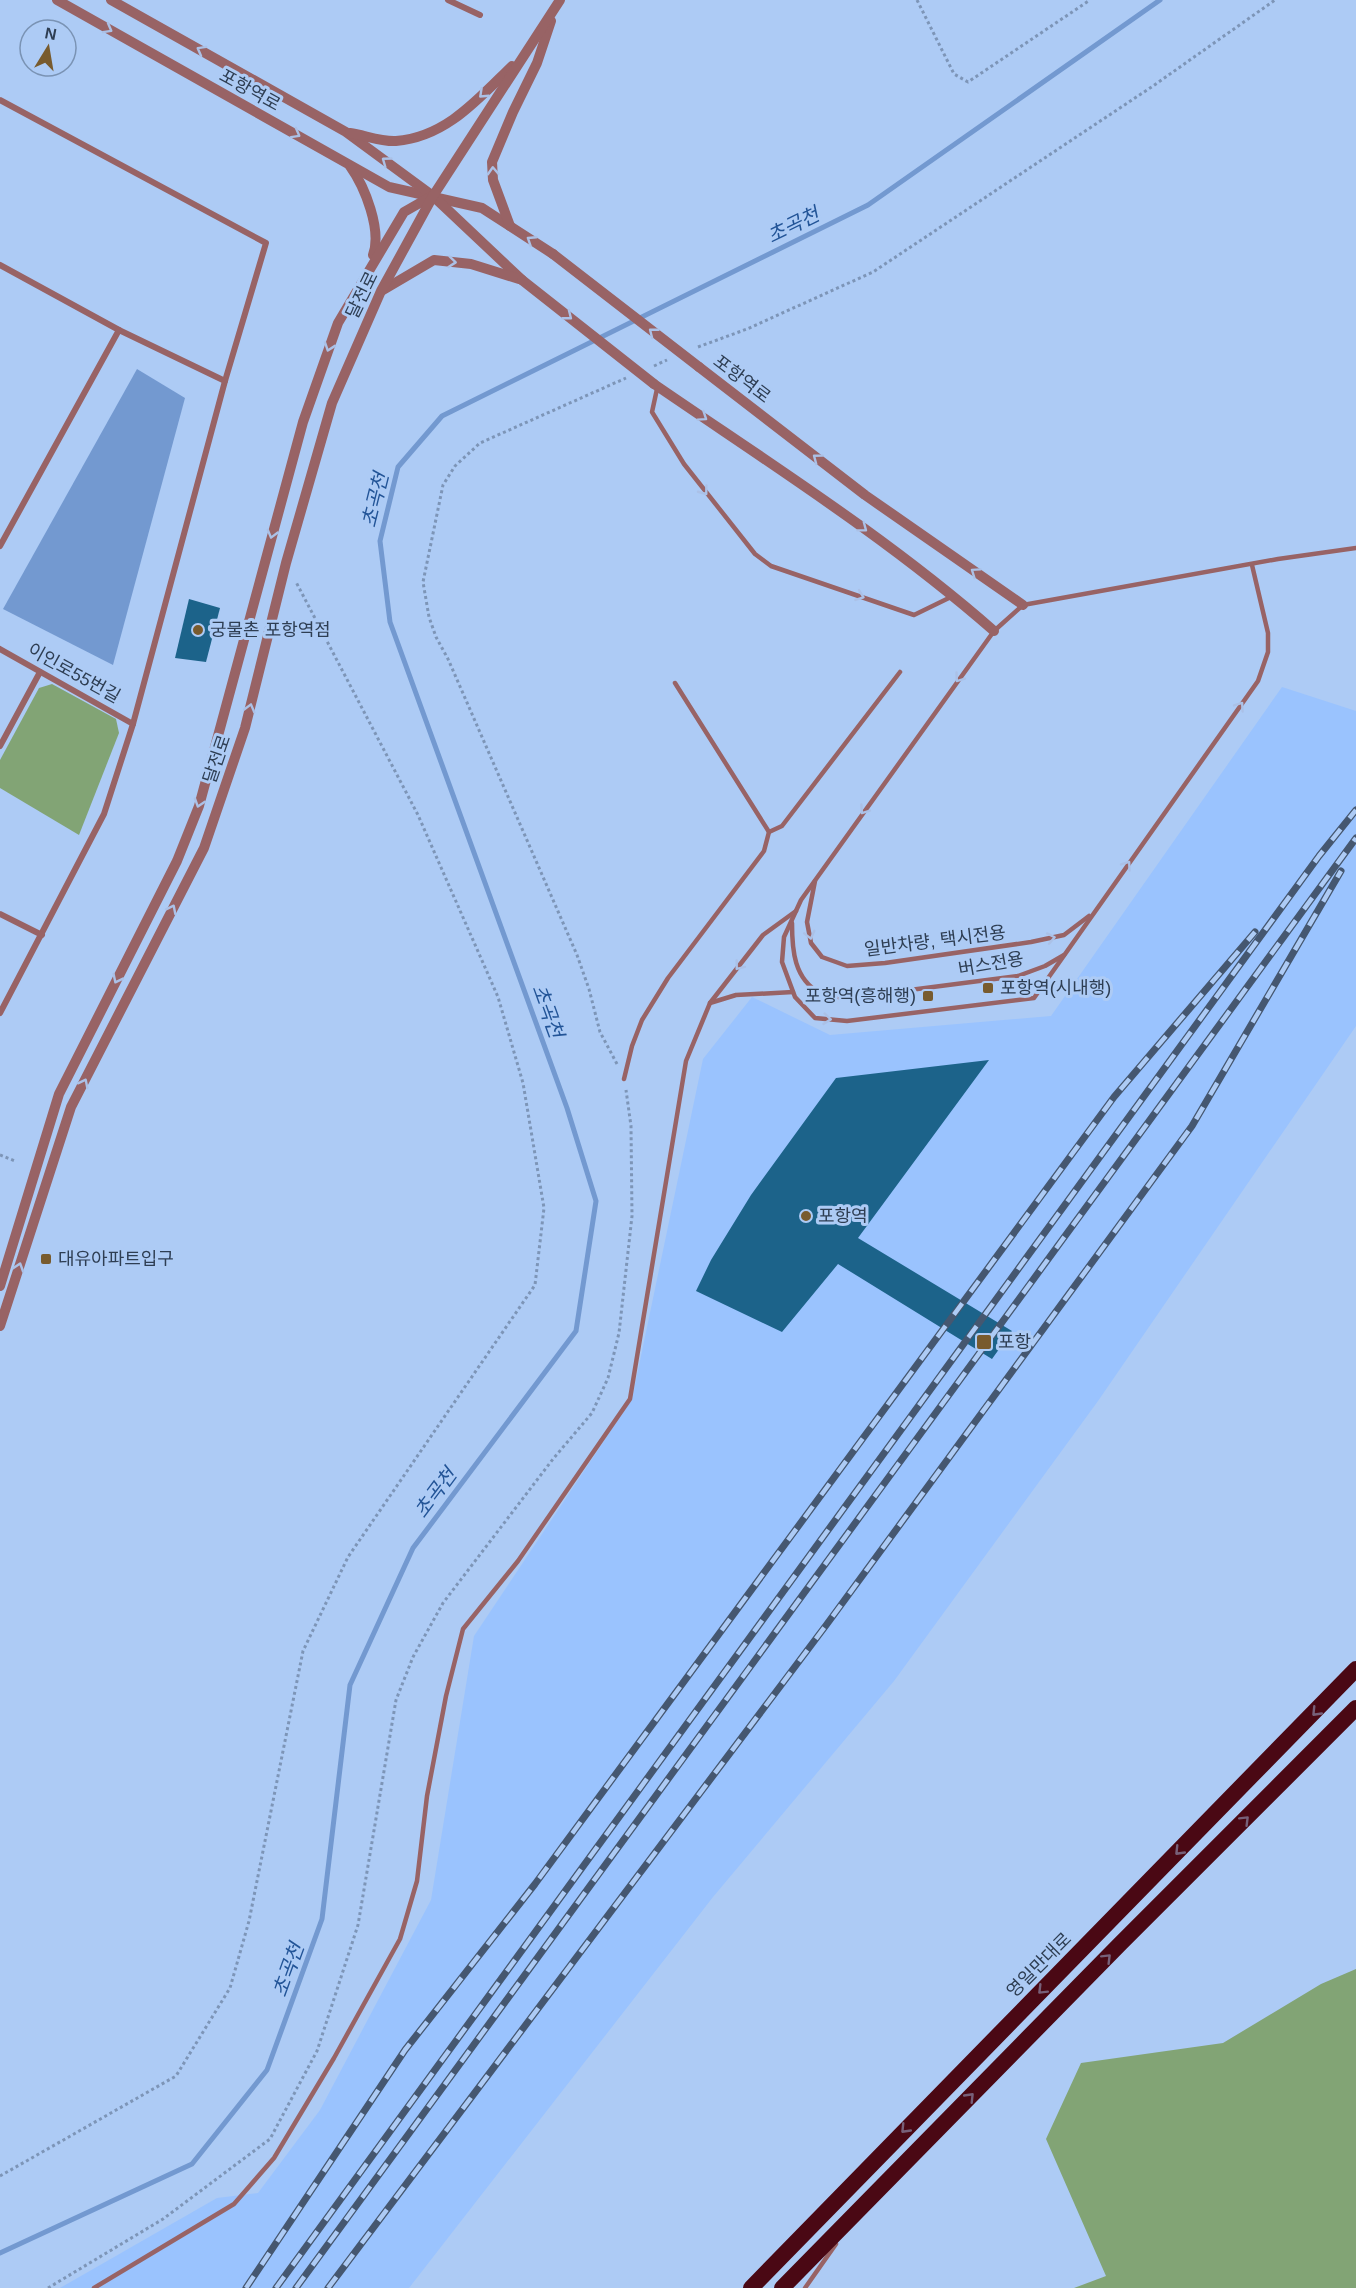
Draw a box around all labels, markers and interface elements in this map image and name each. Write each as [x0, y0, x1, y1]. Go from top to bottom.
north arrow [18, 18, 78, 78]
one-way arrow [101, 21, 112, 33]
text: N [43, 24, 58, 43]
one-way arrow [197, 46, 207, 57]
street label: 포항역로 [216, 65, 284, 115]
one-way arrow [479, 87, 489, 98]
one-way arrow [290, 127, 300, 139]
one-way arrow [381, 157, 392, 168]
one-way arrow [487, 166, 500, 175]
water label: 초곡천 [763, 202, 825, 247]
one-way arrow [527, 237, 538, 248]
one-way arrow [447, 255, 456, 268]
street label: 달전로 [342, 268, 382, 322]
one-way arrow [561, 309, 572, 320]
one-way arrow [649, 328, 660, 339]
one-way arrow [324, 341, 337, 352]
street label: 포항역로 [710, 351, 774, 407]
one-way arrow [696, 410, 707, 421]
one-way arrow [813, 454, 824, 465]
water label: 초곡천 [358, 468, 393, 529]
one-way arrow [697, 485, 708, 496]
one-way arrow [857, 520, 868, 531]
one-way arrow [267, 528, 280, 538]
one-way arrow [971, 568, 982, 579]
one-way arrow [855, 588, 865, 601]
place label: 궁물촌 포항역점 [210, 620, 331, 640]
marker: 궁물촌 포항역점 [191, 623, 205, 637]
street label: 이인로55번길 [24, 639, 124, 707]
one-way arrow [955, 671, 966, 682]
one-way arrow [1233, 702, 1244, 713]
one-way arrow [243, 703, 255, 714]
street label: 달전로 [199, 732, 235, 786]
one-way arrow [194, 797, 206, 808]
one-way arrow [860, 803, 871, 814]
one-way arrow [1120, 861, 1131, 872]
one-way arrow [165, 905, 177, 916]
street label: 일반차량, 택시전용 [863, 922, 1007, 960]
one-way arrow [803, 930, 816, 940]
one-way arrow [1046, 932, 1056, 945]
street label: 버스전용 [957, 948, 1025, 980]
one-way arrow [736, 959, 747, 970]
one-way arrow [112, 973, 124, 984]
place label: 포항역(시내행) [1000, 978, 1111, 998]
water label: 초곡천 [528, 981, 569, 1043]
marker: 포항역(시내행) [981, 981, 995, 995]
place label: 포항역(흥해행) [805, 986, 916, 1006]
marker: 포항역(흥해행) [921, 989, 935, 1003]
one-way arrow [823, 1012, 832, 1025]
one-way arrow [76, 1078, 88, 1089]
place label: 포항역 [818, 1206, 868, 1226]
marker: 포항역 [799, 1209, 813, 1223]
place label: 대유아파트입구 [58, 1249, 174, 1269]
marker: 대유아파트입구 [39, 1252, 53, 1266]
one-way arrow [12, 1262, 24, 1273]
place label: 포항 [998, 1332, 1031, 1352]
marker: 포항 [975, 1333, 993, 1351]
water label: 초곡천 [410, 1462, 462, 1522]
one-way arrow [1312, 1704, 1323, 1715]
one-way arrow [1237, 1816, 1248, 1827]
one-way arrow [1176, 1844, 1187, 1855]
street label: 영일만대로 [1003, 1929, 1075, 2001]
water label: 초곡천 [268, 1938, 309, 2000]
one-way arrow [1099, 1954, 1110, 1965]
one-way arrow [1039, 1982, 1050, 1993]
one-way arrow [963, 2093, 974, 2103]
one-way arrow [901, 2122, 912, 2132]

